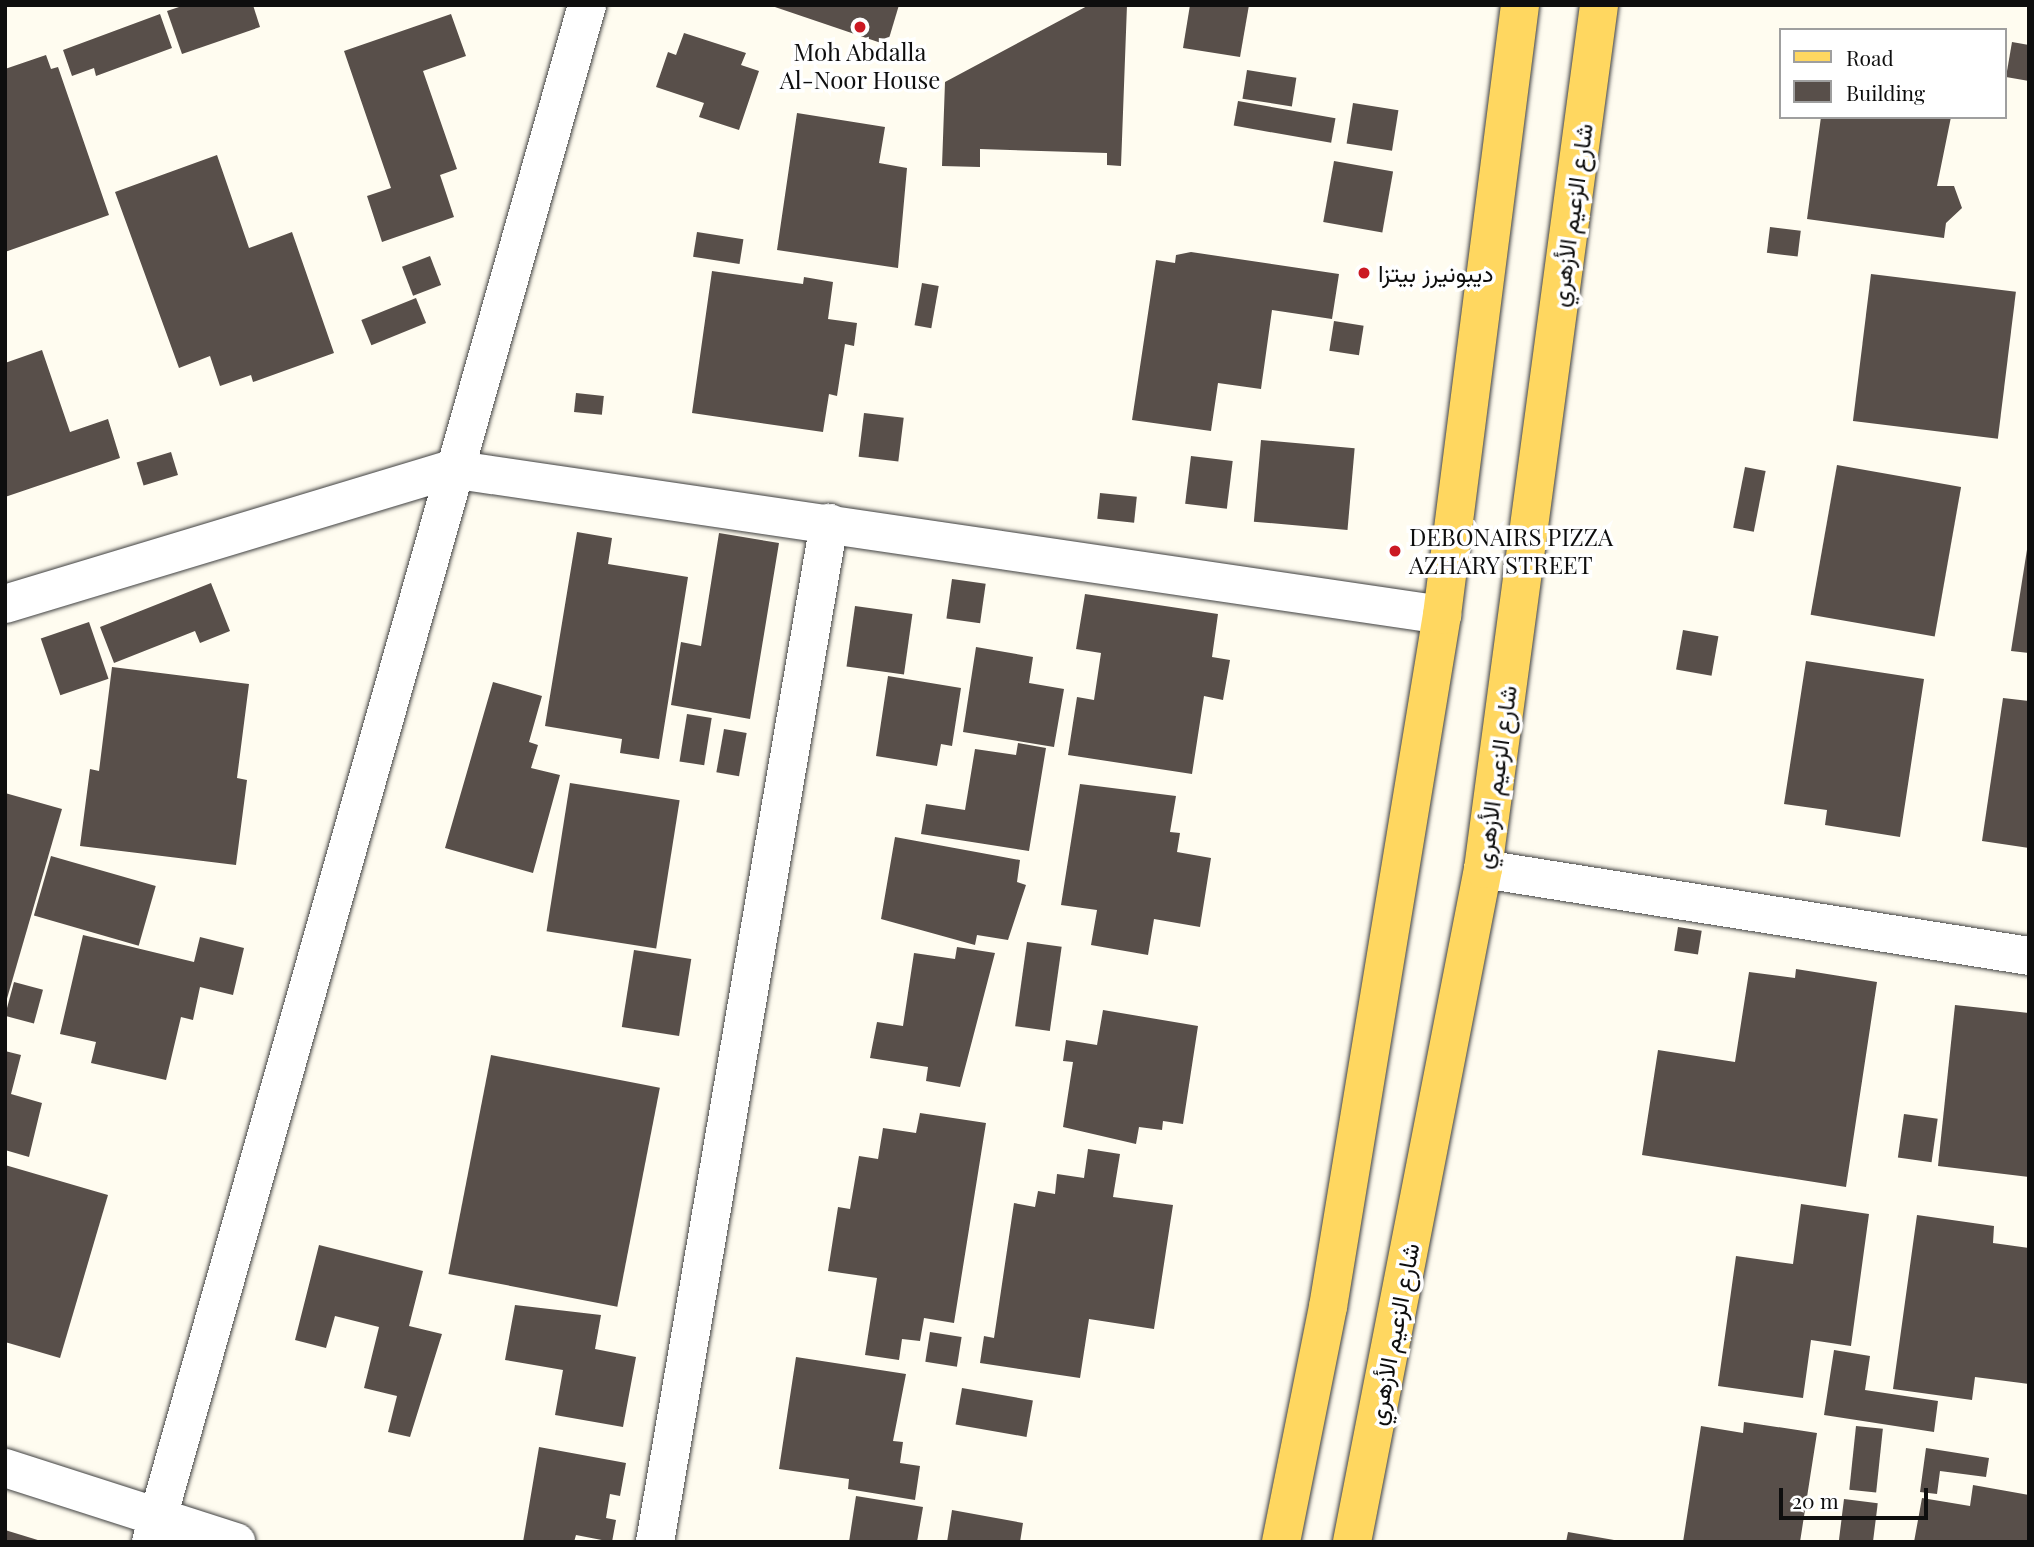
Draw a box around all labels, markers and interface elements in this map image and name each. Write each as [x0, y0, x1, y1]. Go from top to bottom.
marker: Moh Abdalla Al-Noor House [852, 19, 868, 35]
legend [1778, 28, 2006, 119]
place label: Moh Abdalla Al-Noor House [779, 38, 941, 94]
text: Road [1846, 43, 1894, 71]
text: Building [1846, 78, 1925, 106]
street label: شارع الزعيم الأزهري [1544, 121, 1598, 309]
place label: ديبونيرز بيتزا [1378, 259, 1494, 287]
marker: ديبونيرز بيتزا [1356, 265, 1372, 281]
place label: DEBONAIRS PIZZA AZHARY STREET [1409, 523, 1613, 579]
marker: DEBONAIRS PIZZA AZHARY STREET [1387, 543, 1403, 559]
street label: شارع الزعيم الأزهري [1468, 683, 1522, 871]
street label: شارع الزعيم الأزهري [1361, 1240, 1425, 1428]
scale bar [1782, 1474, 1931, 1518]
text: 20 m [1792, 1486, 1839, 1514]

